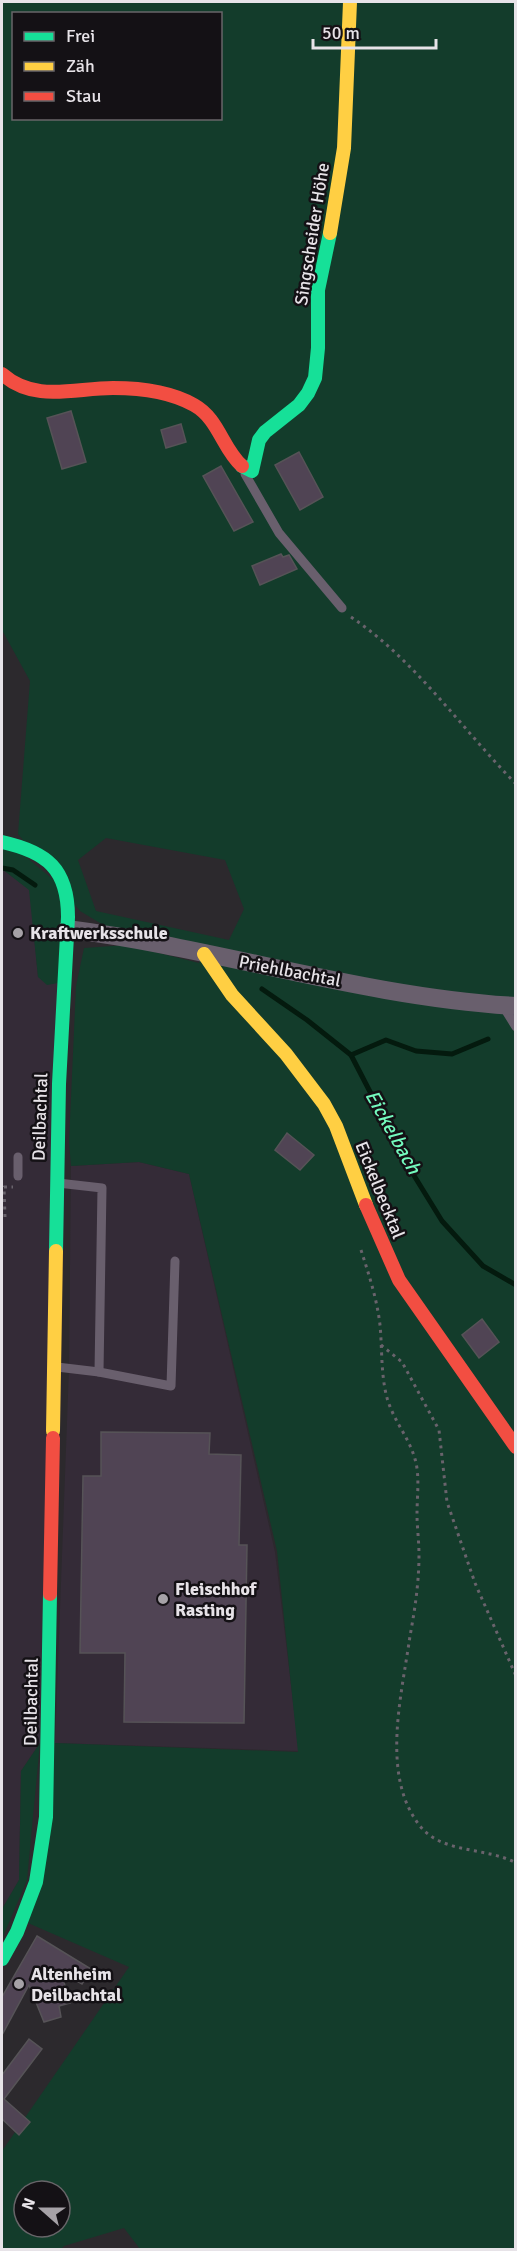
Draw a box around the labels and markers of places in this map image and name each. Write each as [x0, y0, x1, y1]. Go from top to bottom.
place label: Kraftwerksschule [30, 922, 168, 944]
marker: Kraftwerksschule [11, 926, 25, 940]
place label: Fleischhof Rasting [175, 1578, 258, 1621]
marker: Fleischhof Rasting [156, 1592, 170, 1606]
place label: Altenheim Deilbachtal [31, 1963, 122, 2006]
marker: Altenheim Deilbachtal [12, 1977, 26, 1991]

